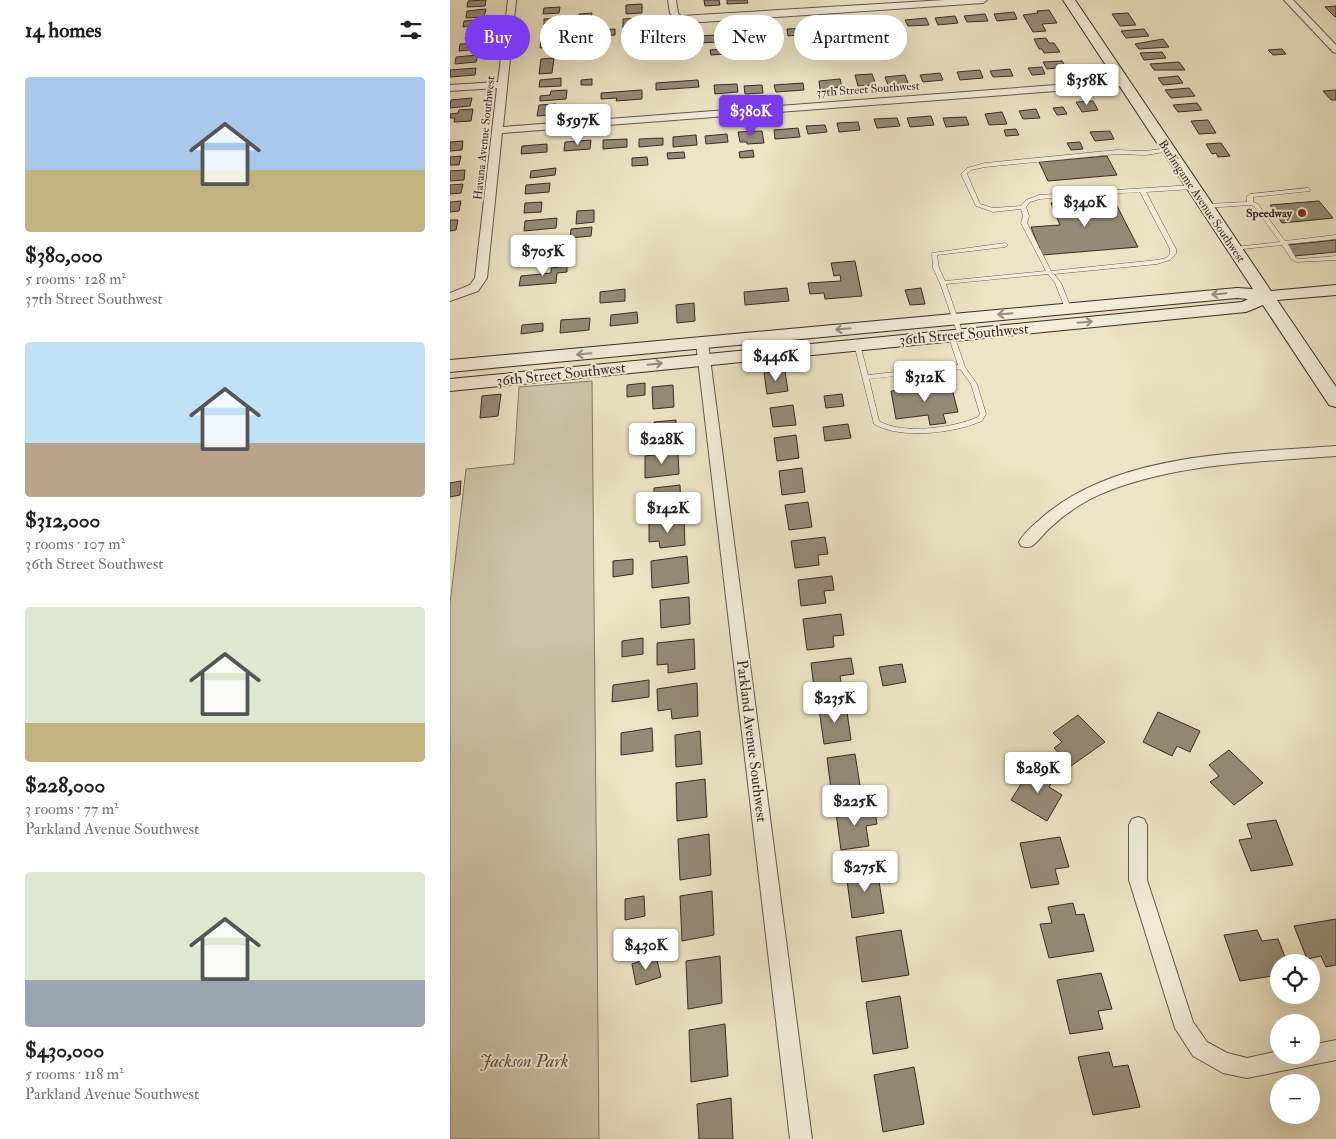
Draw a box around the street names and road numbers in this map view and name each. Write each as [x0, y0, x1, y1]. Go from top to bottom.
street label: Havana Avenue Southwest [471, 75, 498, 201]
street label: 37th Street Southwest [816, 78, 920, 101]
street label: Burlingame Avenue Southwest [1155, 137, 1248, 266]
street label: 36th Street Southwest [899, 319, 1030, 350]
street label: 36th Street Southwest [496, 358, 627, 391]
street label: Parkland Avenue Southwest [732, 659, 771, 823]

